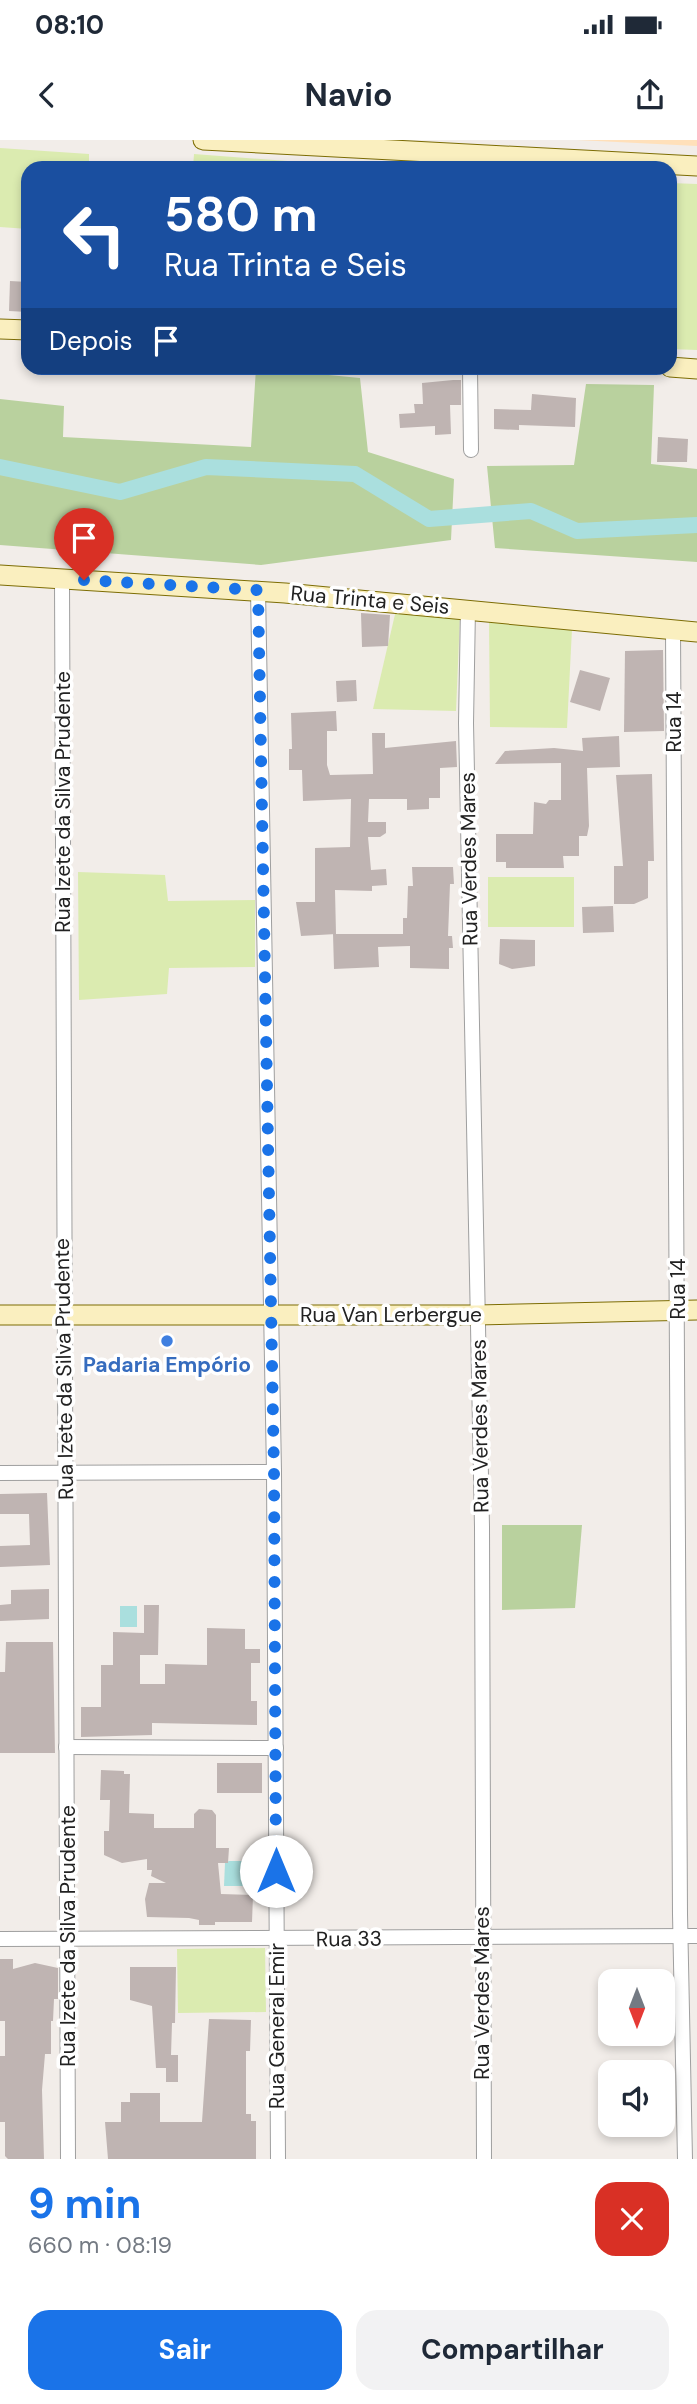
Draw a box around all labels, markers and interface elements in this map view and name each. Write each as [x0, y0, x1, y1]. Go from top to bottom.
text: 08:10 [35, 8, 104, 42]
text: Navio [305, 74, 392, 116]
icon: back [28, 76, 66, 114]
icon: share [631, 76, 669, 114]
text: 580 m [164, 182, 318, 246]
icon: left [49, 189, 140, 280]
text: Rua Trinta e Seis [164, 244, 407, 286]
icon: arrive [147, 322, 185, 360]
text: Depois [49, 324, 133, 358]
pin [54, 508, 114, 580]
icon: arrive [65, 519, 103, 557]
street label: Rua Trinta e Seis [289, 579, 451, 621]
street label: Rua Izete da Silva Prudente [49, 671, 77, 933]
street label: Rua 14 [660, 691, 688, 752]
street label: Rua Verdes Mares [453, 772, 485, 946]
street label: Rua Izete da Silva Prudente [48, 1238, 80, 1500]
street label: Rua 14 [664, 1258, 692, 1319]
street label: Rua Van Lerbergue [300, 1301, 482, 1329]
marker: Padaria Empório [159, 1333, 175, 1349]
street label: Rua Verdes Mares [464, 1339, 496, 1513]
place label: Padaria Empório [83, 1351, 251, 1379]
street label: Rua Izete da Silva Prudente [54, 1805, 82, 2067]
position arrow [239, 1834, 313, 1908]
street label: Rua Verdes Mares [468, 1906, 496, 2080]
street label: Rua 33 [316, 1924, 382, 1954]
street label: Rua General Emir [263, 1943, 291, 2109]
north arrow [598, 1969, 676, 2046]
map controls [598, 1969, 675, 2137]
button: sound [598, 2060, 675, 2137]
text: 9 min [28, 2176, 141, 2231]
button: close [595, 2182, 669, 2256]
text: 660 m · 08:19 [28, 2230, 172, 2260]
button: Sair [28, 2310, 342, 2390]
button: Compartilhar [356, 2310, 669, 2390]

